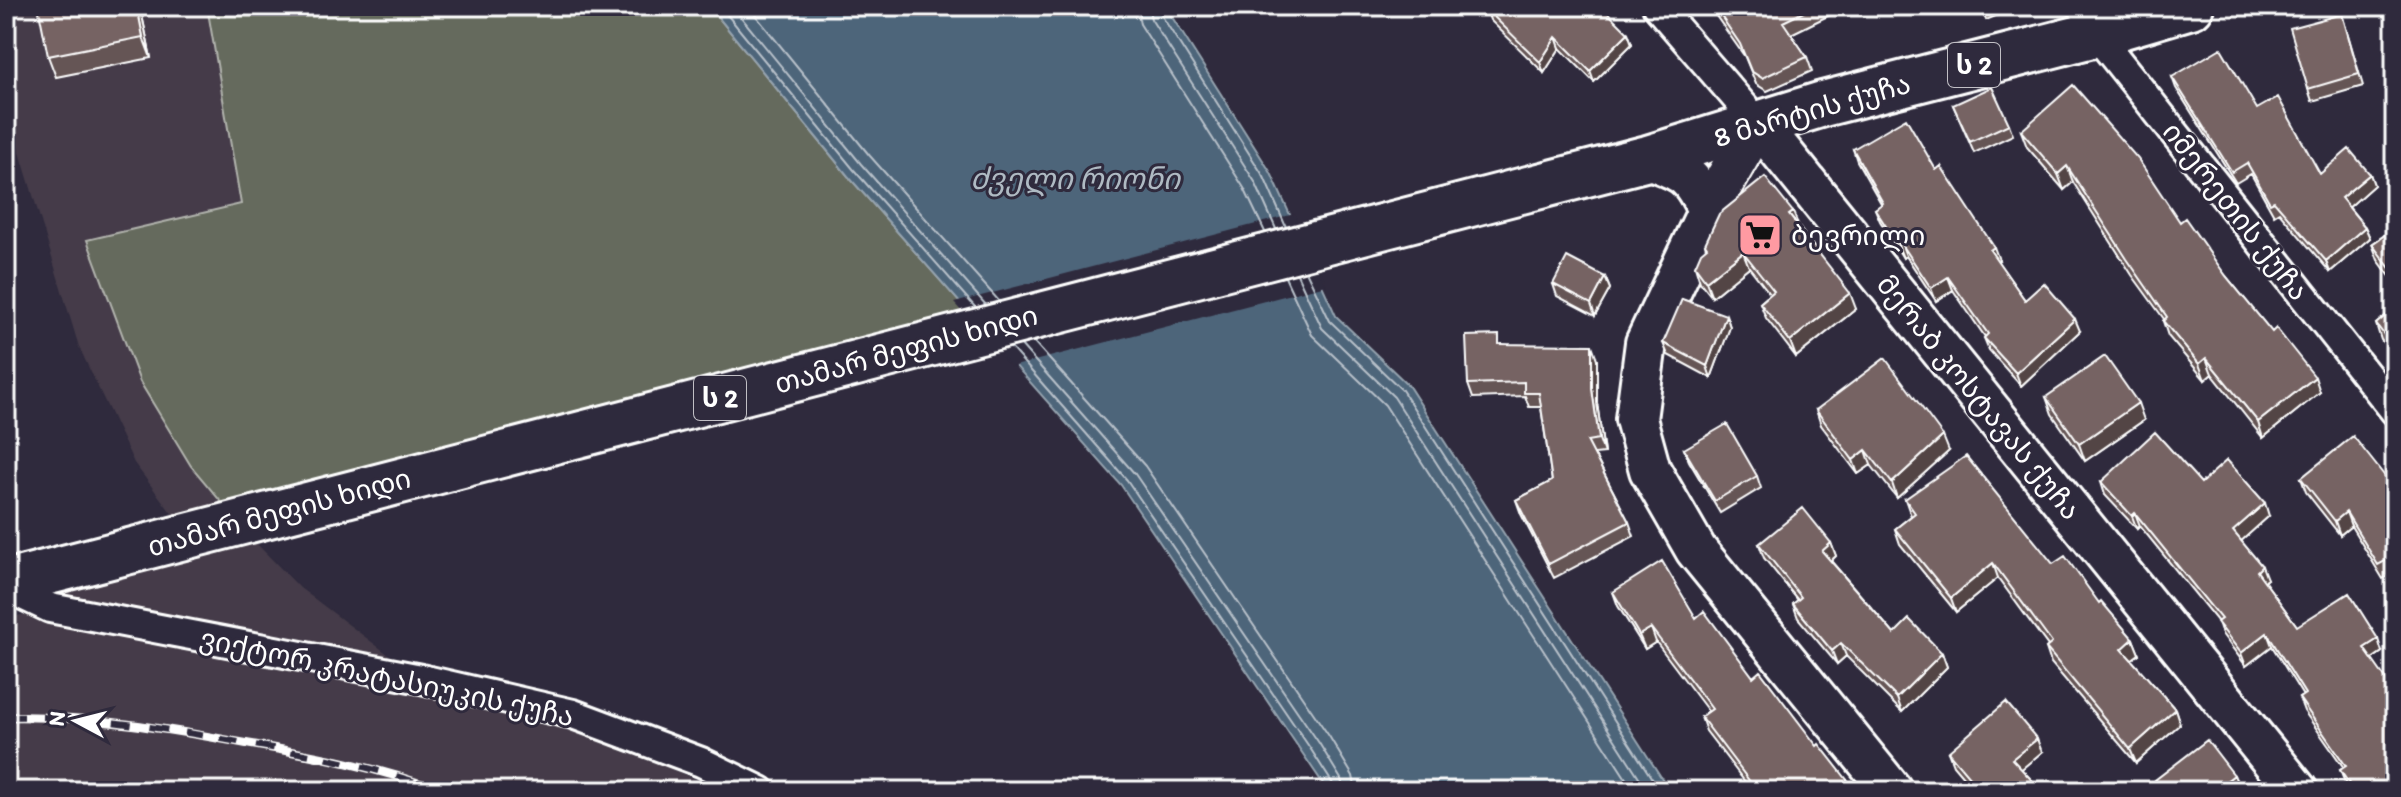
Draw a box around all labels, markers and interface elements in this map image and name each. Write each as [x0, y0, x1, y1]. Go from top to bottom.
road number: ს 2 [1948, 43, 2000, 87]
street label: 8 მარტის ქუჩა [1710, 66, 1914, 154]
street label: იმერეთის ქუჩა [2156, 115, 2316, 307]
water label: ძველი რიონი [970, 160, 1182, 197]
supermarket icon: ბევრილი [1736, 211, 1784, 259]
place label: ბევრილი [1791, 218, 1925, 252]
street label: მერაბ კოსტავას ქუჩა [1870, 268, 2088, 526]
street label: თამარ მეფის ხიდი [771, 297, 1041, 401]
road number: ს 2 [694, 376, 746, 420]
street label: თამარ მეფის ხიდი [144, 460, 414, 564]
street label: ვიქტორ კრატასიუკის ქუჩა [197, 621, 577, 733]
north arrow [36, 681, 116, 761]
text: N [42, 710, 71, 728]

